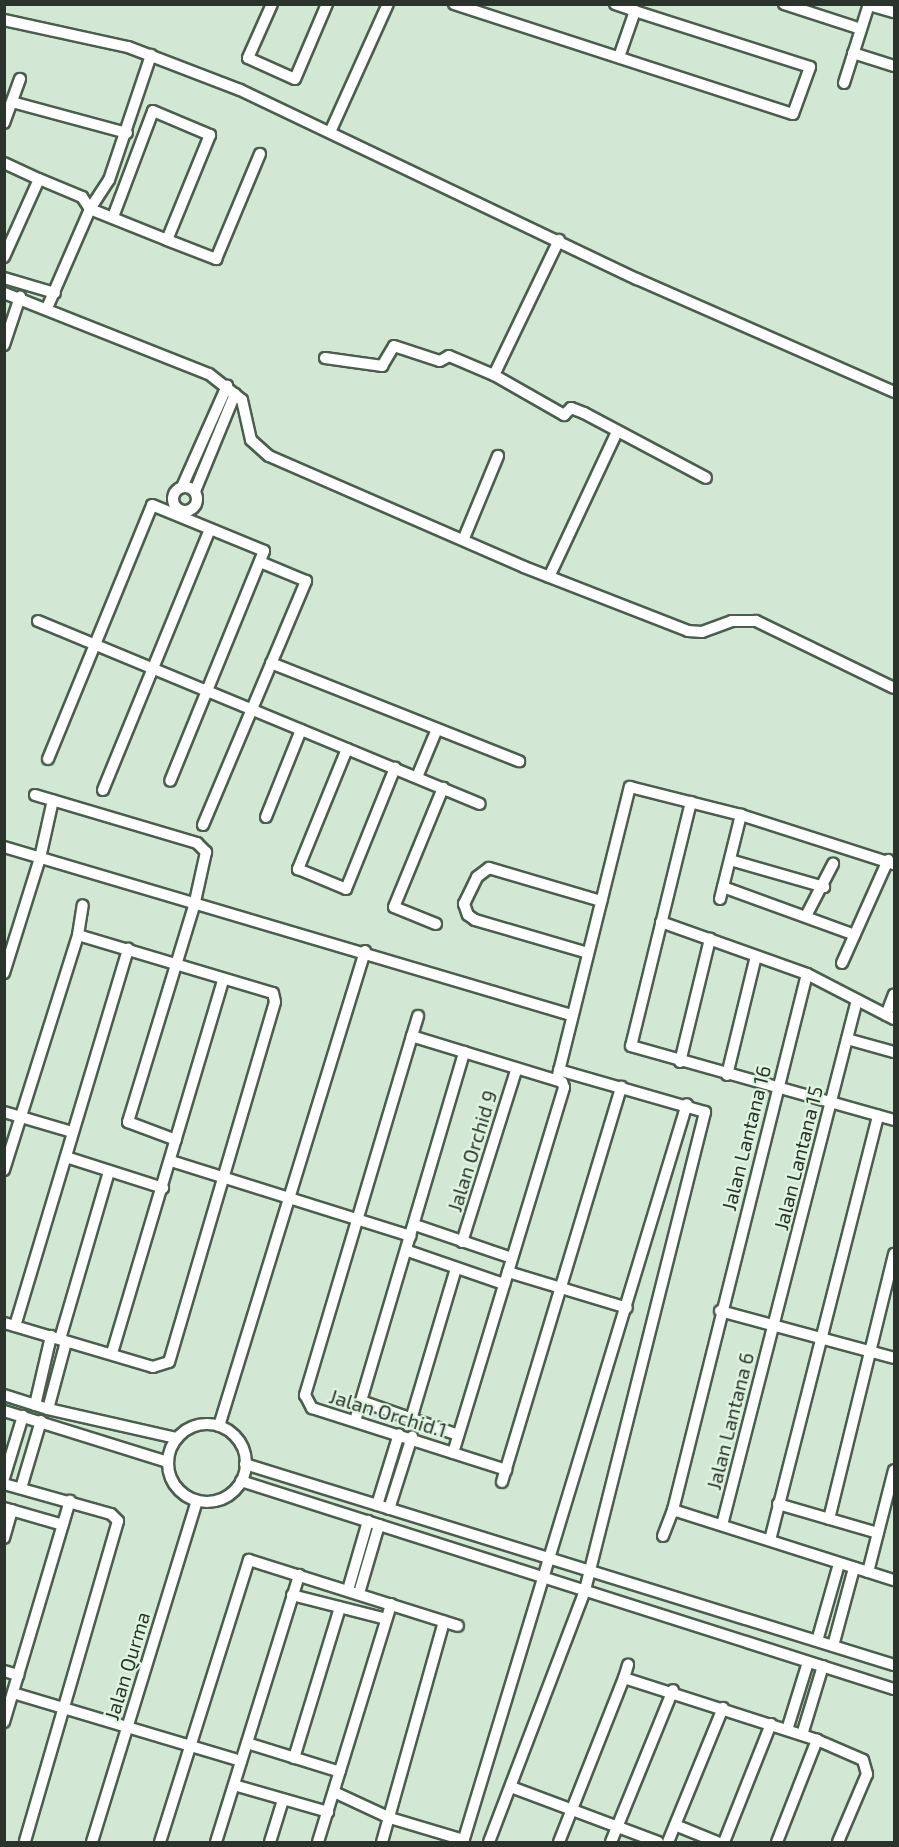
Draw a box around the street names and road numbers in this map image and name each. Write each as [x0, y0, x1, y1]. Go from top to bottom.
street label: Jalan Lantana 16 [716, 1063, 776, 1213]
street label: Jalan Lantana 15 [768, 1083, 828, 1233]
street label: Jalan Orchid 9 [442, 1087, 502, 1215]
street label: Jalan Lantana 6 [701, 1350, 759, 1492]
street label: Jalan Orchid.1 [326, 1384, 450, 1442]
street label: Jalan Qurma [99, 1609, 155, 1723]

